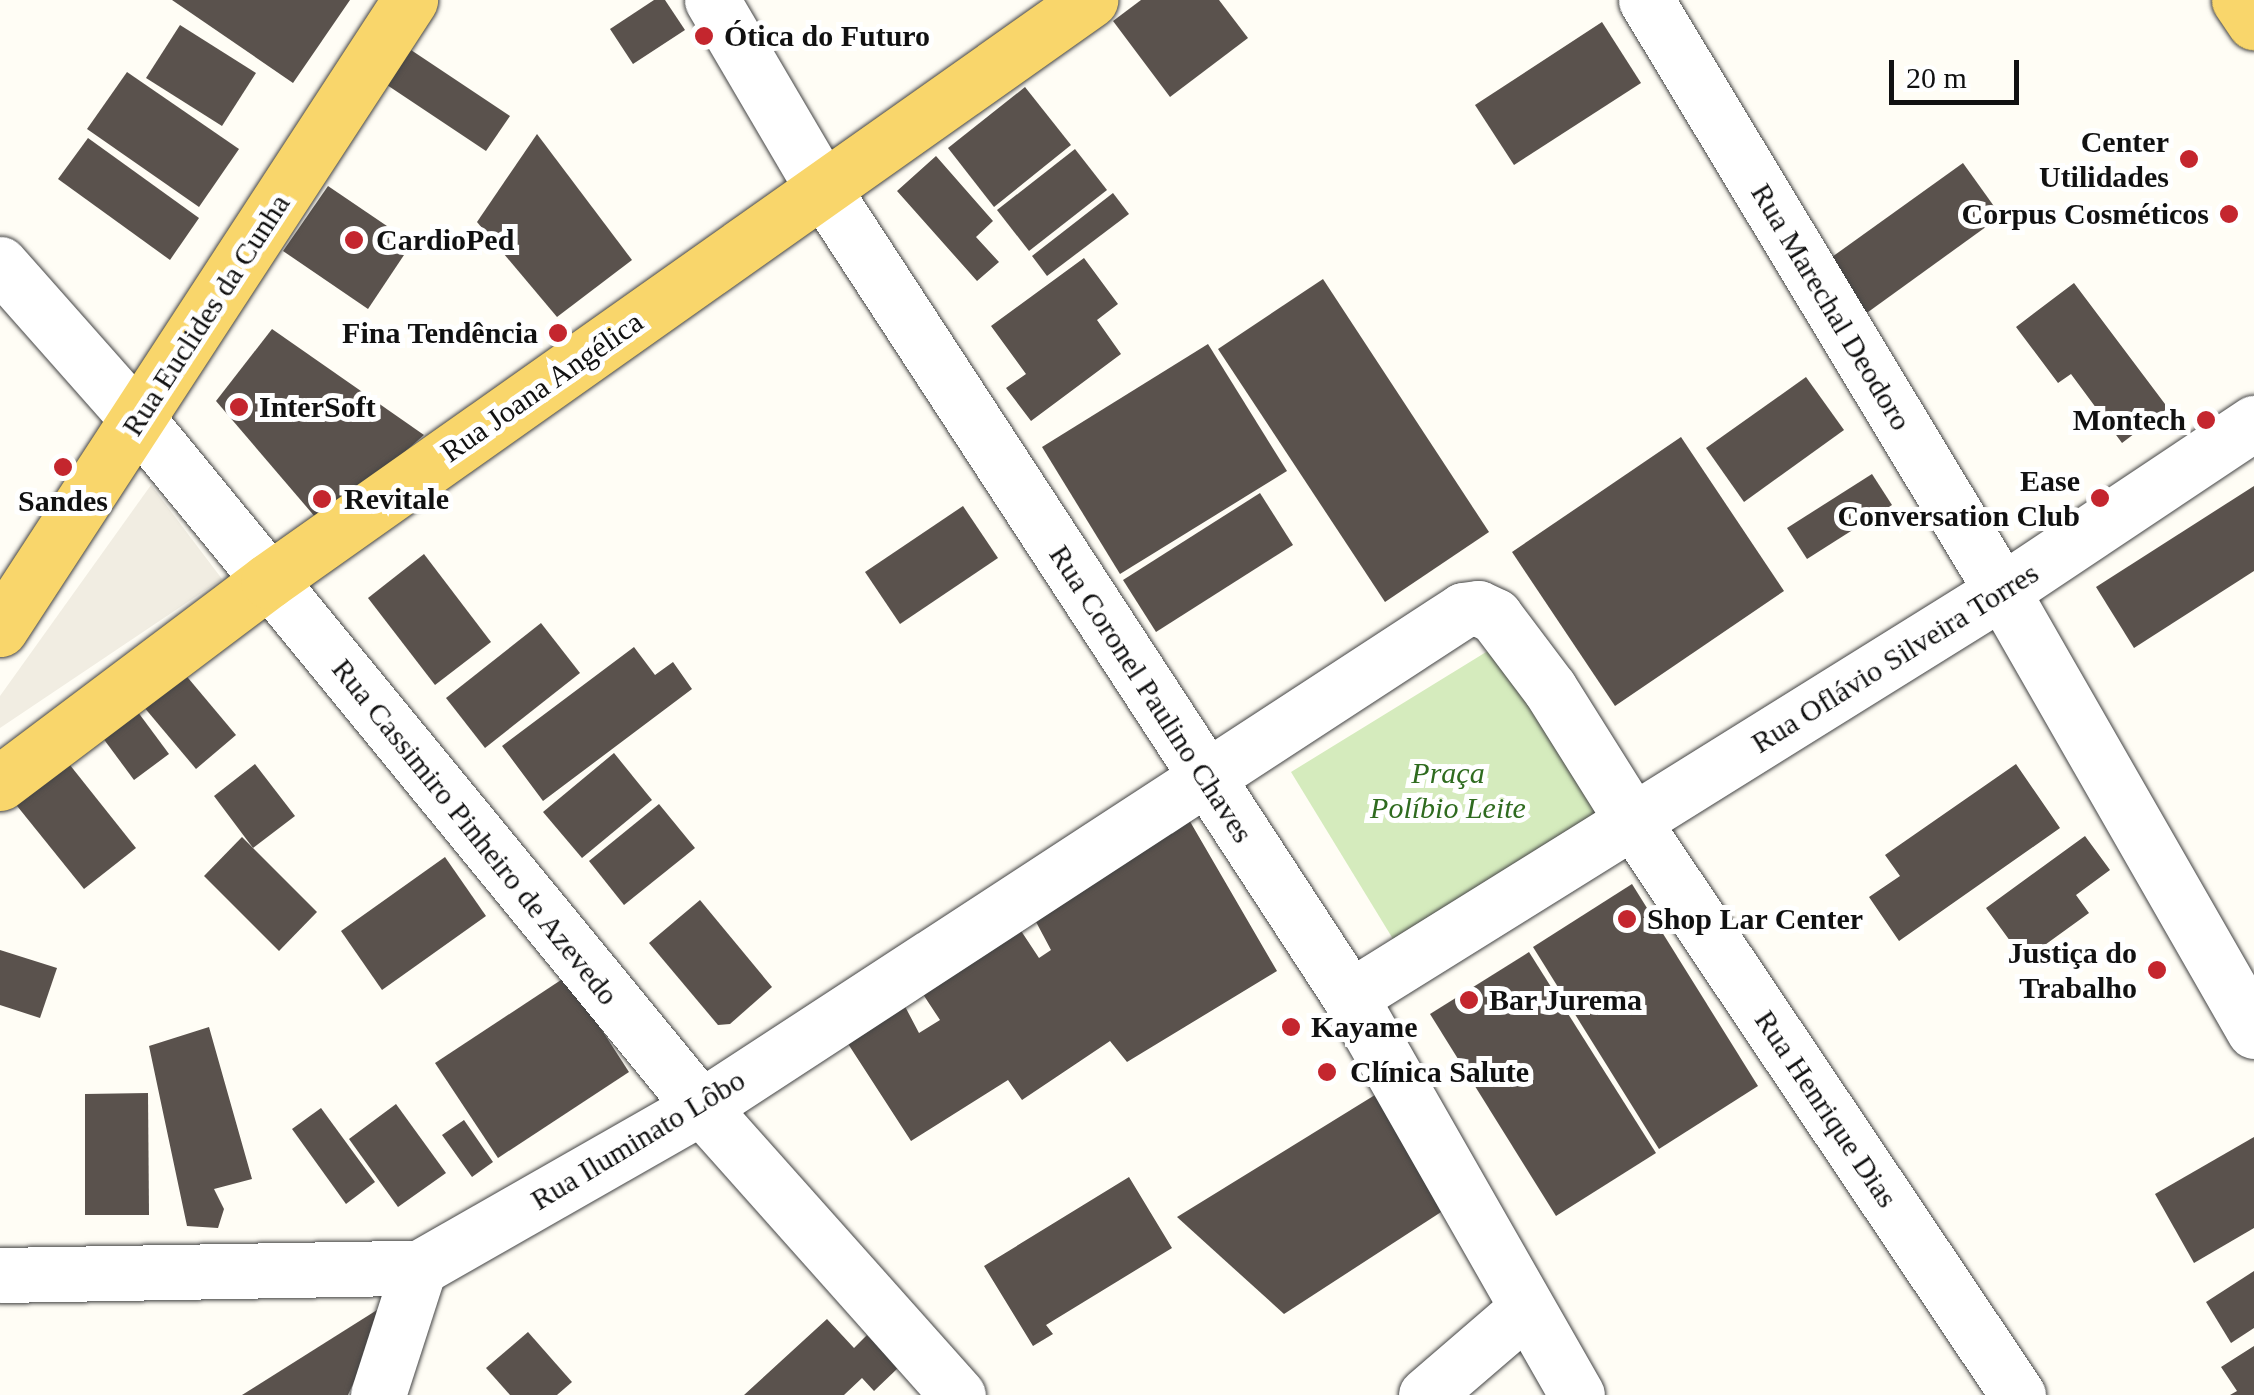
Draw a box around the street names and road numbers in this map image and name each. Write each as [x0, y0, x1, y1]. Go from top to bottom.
street label: Rua Marechal Deodoro [1743, 177, 1919, 437]
street label: Rua Euclides da Cunha [114, 187, 298, 443]
street label: Rua Joana Angélica [433, 303, 651, 471]
street label: Rua Coronel Paulino Chaves [1041, 538, 1261, 850]
street label: Rua Oflávio Silveira Torres [1745, 555, 2045, 761]
street label: Rua Cassimiro Pinheiro de Azevedo [324, 651, 626, 1013]
street label: Rua Henrique Dias [1747, 1004, 1905, 1214]
street label: Rua Iluminato Lôbo [524, 1062, 752, 1218]

